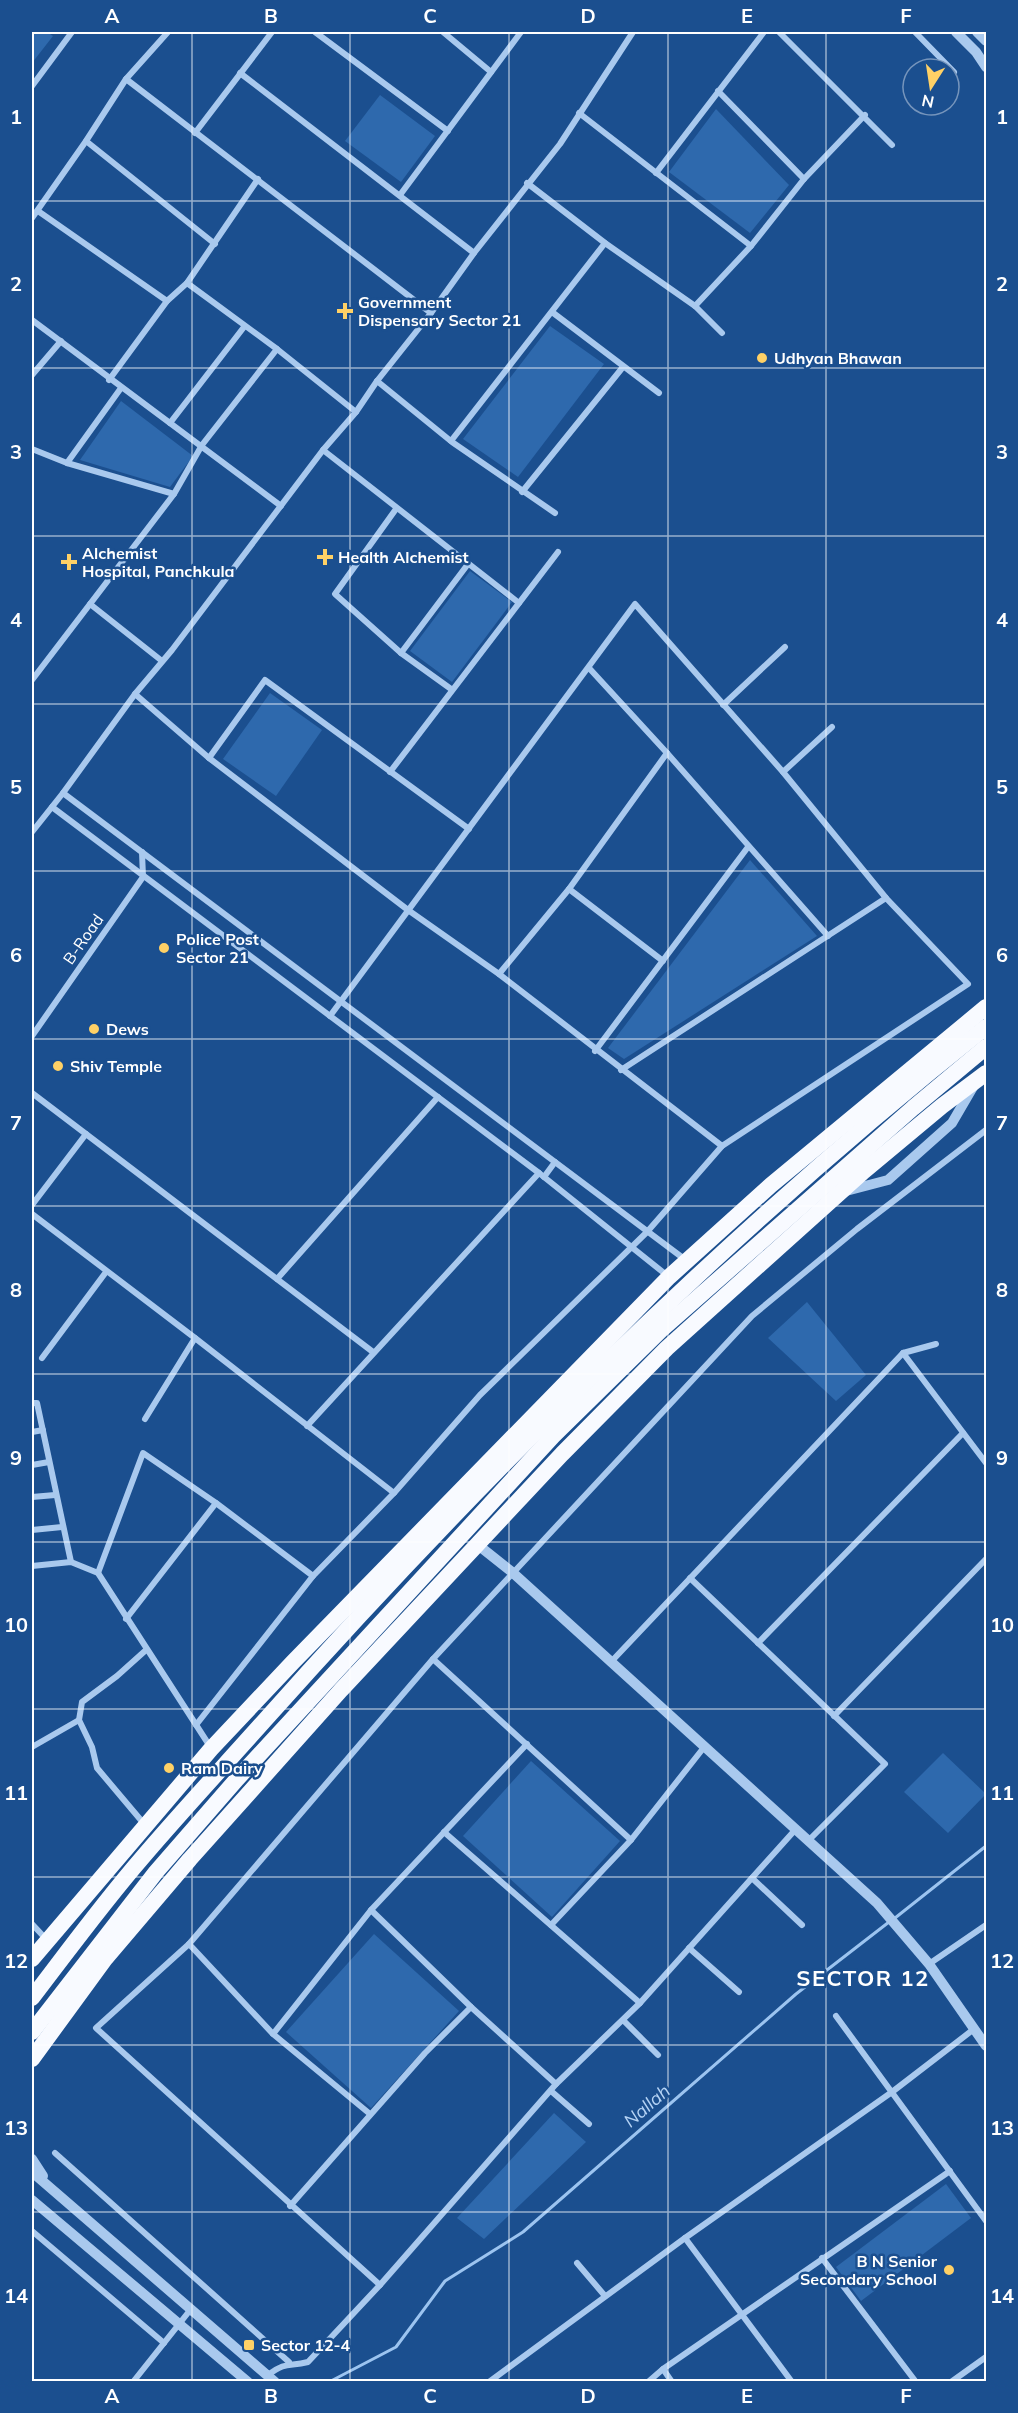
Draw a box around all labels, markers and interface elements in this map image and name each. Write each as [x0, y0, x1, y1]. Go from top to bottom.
text: A [105, 3, 120, 28]
text: B [264, 3, 278, 28]
text: C [423, 3, 437, 28]
text: D [580, 3, 596, 28]
text: E [741, 3, 753, 28]
text: F [900, 3, 912, 28]
north arrow [901, 57, 961, 117]
text: N [920, 91, 936, 113]
text: 1 [10, 104, 22, 129]
text: 1 [996, 104, 1008, 129]
text: 2 [10, 271, 22, 296]
text: 2 [996, 271, 1008, 296]
place label: Government Dispensary Sector 21 [358, 292, 521, 330]
marker: Government Dispensary Sector 21 [336, 302, 354, 320]
place label: Udhyan Bhawan [774, 348, 902, 368]
marker: Udhyan Bhawan [755, 351, 769, 365]
text: 3 [10, 439, 22, 464]
text: 3 [996, 439, 1008, 464]
place label: Alchemist Hospital, Panchkula [82, 543, 235, 581]
place label: Health Alchemist [338, 547, 469, 567]
marker: Health Alchemist [316, 548, 334, 566]
marker: Alchemist Hospital, Panchkula [60, 553, 78, 571]
text: 4 [10, 607, 22, 632]
text: 4 [996, 607, 1008, 632]
text: 5 [10, 774, 22, 799]
text: 5 [996, 774, 1008, 799]
street label: B-Road [58, 910, 108, 968]
place label: Police Post Sector 21 [176, 929, 259, 967]
marker: Police Post Sector 21 [157, 941, 171, 955]
text: 6 [10, 942, 22, 967]
text: 6 [996, 942, 1008, 967]
place label: Dews [106, 1019, 149, 1039]
marker: Dews [87, 1022, 101, 1036]
place label: Shiv Temple [70, 1056, 162, 1076]
marker: Shiv Temple [51, 1059, 65, 1073]
text: 7 [10, 1110, 22, 1135]
text: 7 [996, 1110, 1008, 1135]
text: 8 [10, 1277, 22, 1302]
text: 8 [996, 1277, 1008, 1302]
text: 9 [10, 1445, 22, 1470]
text: 9 [996, 1445, 1008, 1470]
text: 10 [4, 1612, 28, 1637]
text: 10 [990, 1612, 1014, 1637]
place label: Ram Dairy [181, 1758, 263, 1778]
marker: Ram Dairy [162, 1761, 176, 1775]
text: 11 [4, 1780, 28, 1805]
text: 11 [990, 1780, 1014, 1805]
text: 12 [4, 1948, 28, 1973]
text: 12 [990, 1948, 1014, 1973]
district label: SECTOR 12 [796, 1964, 930, 1992]
water label: Nallah [619, 2079, 675, 2132]
text: 13 [4, 2115, 28, 2140]
text: 13 [990, 2115, 1014, 2140]
place label: B N Senior Secondary School [800, 2251, 938, 2289]
marker: B N Senior Secondary School [942, 2263, 956, 2277]
text: 14 [4, 2283, 28, 2308]
text: 14 [990, 2283, 1014, 2308]
place label: Sector 12-4 [261, 2335, 351, 2355]
marker: Sector 12-4 [242, 2338, 256, 2352]
text: A [105, 2383, 120, 2408]
text: B [264, 2383, 278, 2408]
text: C [423, 2383, 437, 2408]
text: D [580, 2383, 596, 2408]
text: E [741, 2383, 753, 2408]
text: F [900, 2383, 912, 2408]

